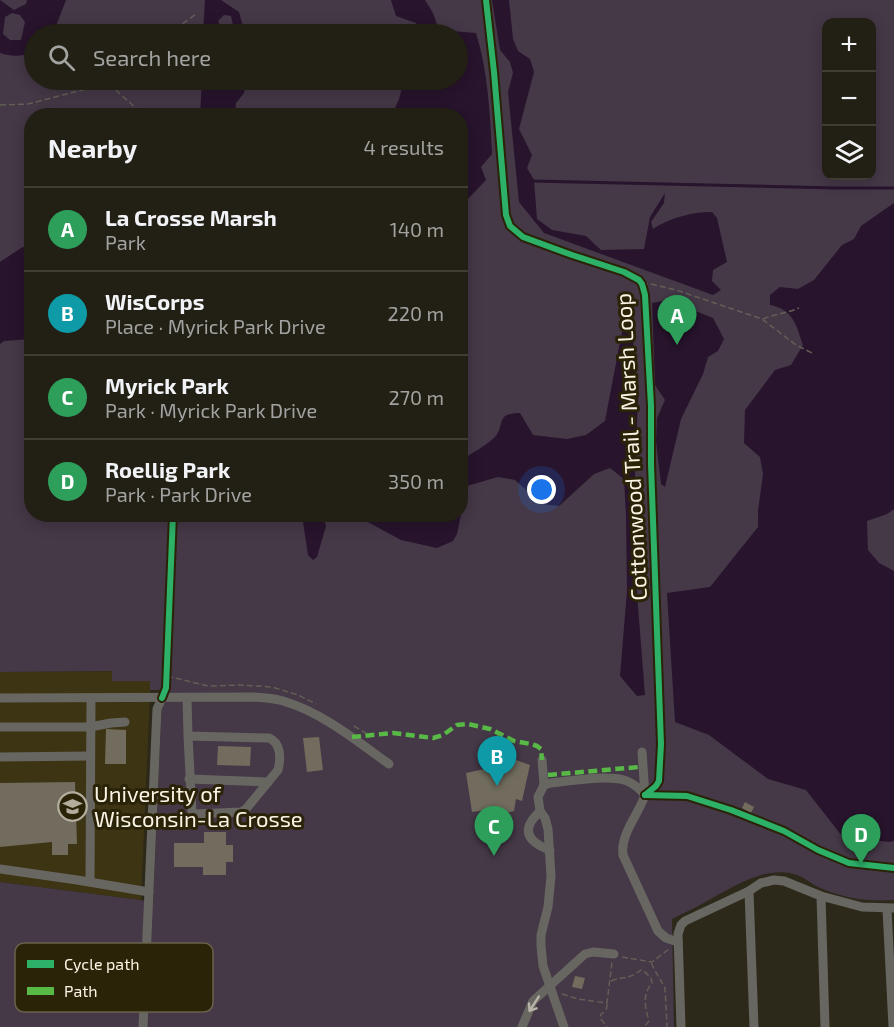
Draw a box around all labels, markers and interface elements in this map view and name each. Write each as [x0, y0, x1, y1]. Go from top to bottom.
map controls [822, 18, 876, 180]
button: + [822, 18, 876, 72]
search box [24, 24, 468, 90]
icon: search [45, 41, 78, 74]
text: Search here [93, 44, 211, 70]
button: − [822, 72, 876, 126]
button: layers [822, 126, 876, 180]
text: Nearby [48, 132, 137, 163]
text: 4 results [364, 135, 444, 159]
text: La Crosse Marsh [105, 204, 277, 230]
text: A [61, 217, 74, 241]
text: 140 m [390, 217, 444, 241]
text: Park [105, 230, 146, 254]
text: WisCorps [105, 288, 204, 314]
street label: Cottonwood Trail - Marsh Loop [609, 293, 651, 601]
pin: A [658, 296, 696, 345]
text: B [61, 301, 74, 325]
text: 220 m [387, 301, 444, 325]
text: Place · Myrick Park Drive [105, 314, 326, 338]
text: Myrick Park [105, 372, 229, 398]
text: C [62, 385, 73, 409]
text: 270 m [388, 385, 444, 409]
text: Park · Myrick Park Drive [105, 398, 317, 422]
text: Roellig Park [105, 456, 230, 482]
text: D [61, 469, 74, 493]
text: 350 m [388, 469, 444, 493]
your location [527, 475, 556, 504]
text: Park · Park Drive [105, 482, 252, 506]
pin: B [478, 736, 516, 786]
place label: University of Wisconsin-La Crosse [94, 780, 303, 831]
school or university icon: University of Wisconsin-La Crosse [57, 790, 89, 822]
pin: C [474, 806, 514, 856]
pin: D [842, 814, 880, 864]
legend [15, 943, 213, 1012]
text: Cycle path [64, 954, 140, 973]
text: Path [64, 981, 98, 1000]
one-way arrow [527, 996, 540, 1013]

